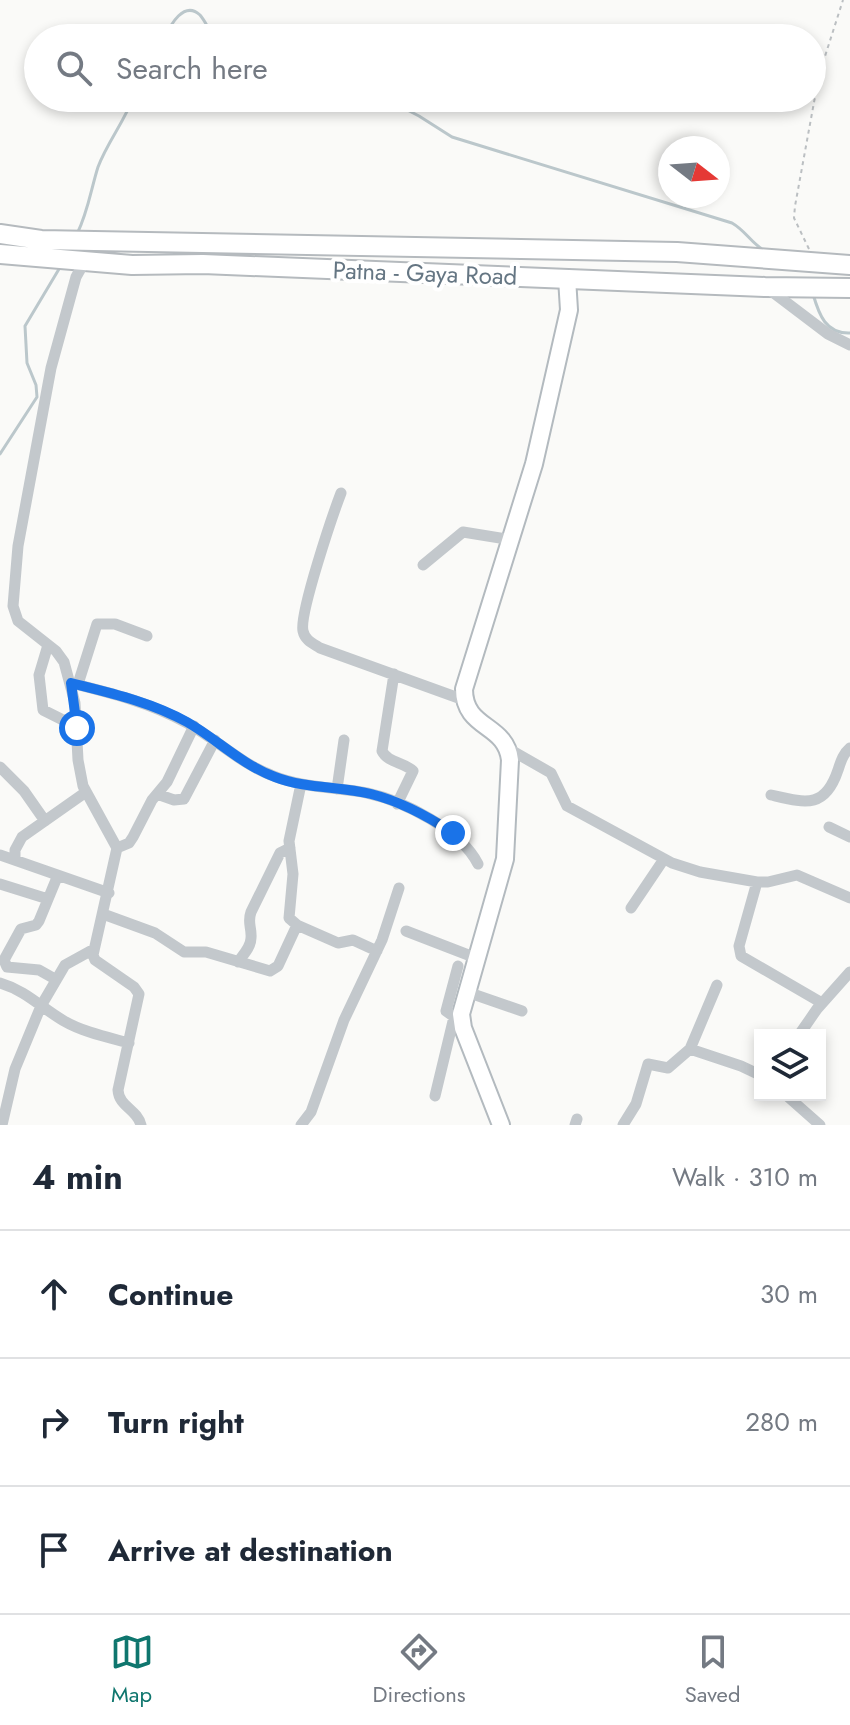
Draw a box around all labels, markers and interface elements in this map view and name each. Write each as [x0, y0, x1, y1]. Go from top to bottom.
search box [24, 24, 826, 112]
icon: search [52, 46, 96, 90]
text: Search here [116, 47, 268, 90]
north arrow [658, 136, 730, 208]
street label: Patna - Gaya Road [332, 252, 518, 294]
route start [59, 710, 95, 746]
route end [435, 815, 471, 851]
map controls [754, 1029, 826, 1101]
button: layers [754, 1029, 826, 1101]
text: 4 min [32, 1153, 123, 1202]
text: Walk · 310 m [672, 1158, 818, 1196]
icon: ahead [32, 1272, 76, 1316]
text: Continue [108, 1273, 234, 1316]
text: 30 m [760, 1275, 818, 1313]
icon: right [32, 1400, 76, 1444]
text: Turn right [108, 1401, 244, 1444]
text: 280 m [745, 1403, 818, 1441]
icon: arrive [32, 1528, 76, 1572]
text: Arrive at destination [108, 1529, 393, 1572]
tab: Map [110, 1630, 154, 1710]
tab: Directions [373, 1630, 466, 1710]
tab: Saved [685, 1630, 740, 1710]

